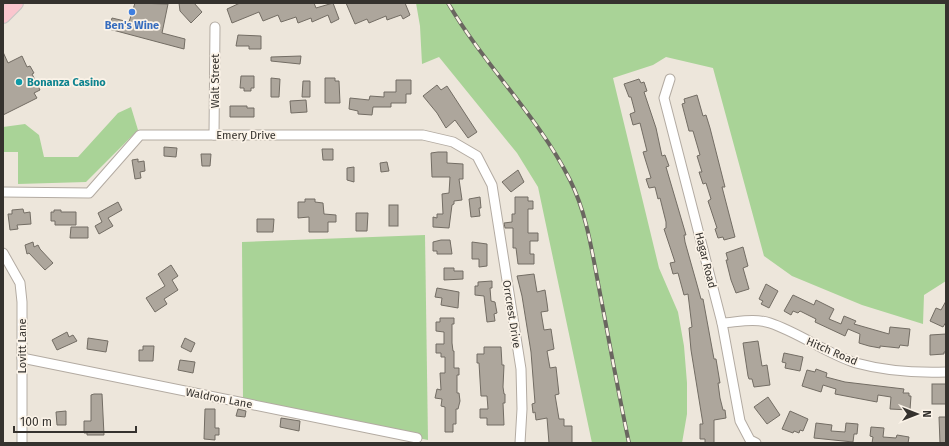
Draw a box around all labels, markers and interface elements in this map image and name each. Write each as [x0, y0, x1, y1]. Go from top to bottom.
marker: Ben's Wine [127, 7, 137, 17]
place label: Ben's Wine [105, 19, 159, 32]
street label: Walt Street [209, 54, 222, 108]
place label: Bonanza Casino [27, 76, 106, 89]
marker: Bonanza Casino [14, 77, 24, 87]
street label: Emery Drive [216, 129, 276, 142]
street label: Hagar Road [692, 231, 719, 290]
street label: Orrcrest Drive [500, 279, 523, 349]
street label: Lovitt Lane [16, 319, 29, 373]
street label: Hitch Road [804, 335, 859, 368]
street label: Waldron Lane [184, 386, 253, 411]
north arrow [897, 394, 937, 434]
scale bar [14, 408, 136, 434]
text: N [920, 410, 933, 418]
text: 100 m [20, 415, 52, 429]

